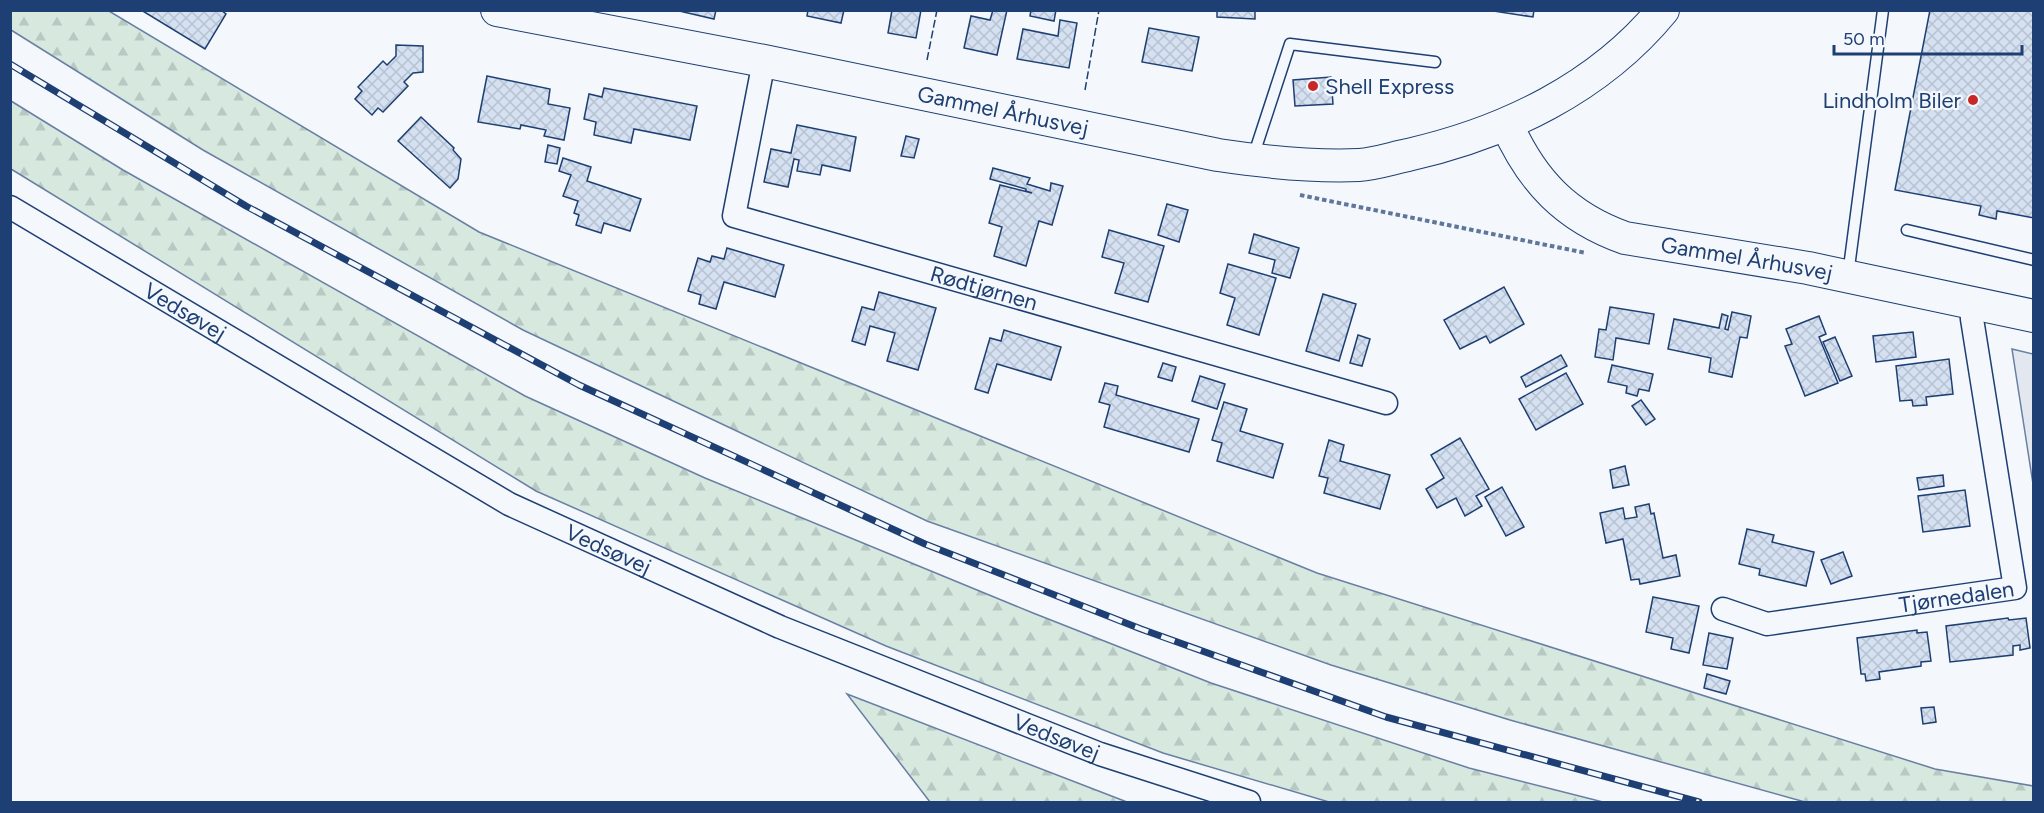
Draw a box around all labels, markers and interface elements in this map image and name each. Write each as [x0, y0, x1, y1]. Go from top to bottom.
scale bar [1834, 18, 2022, 56]
text: 50 m [1843, 28, 1885, 50]
place label: Shell Express [1325, 73, 1454, 100]
marker: Shell Express [1306, 79, 1320, 93]
street label: Gammel Århusvej [915, 80, 1091, 141]
place label: Lindholm Biler [1822, 87, 1962, 114]
marker: Lindholm Biler [1966, 93, 1980, 107]
street label: Gammel Århusvej [1659, 231, 1835, 286]
street label: Rødtjørnen [927, 260, 1041, 316]
street label: Vedsøvej [139, 276, 231, 346]
street label: Vedsøvej [561, 518, 656, 580]
street label: Tjørnedalen [1897, 575, 2016, 618]
street label: Vedsøvej [1009, 707, 1104, 766]

